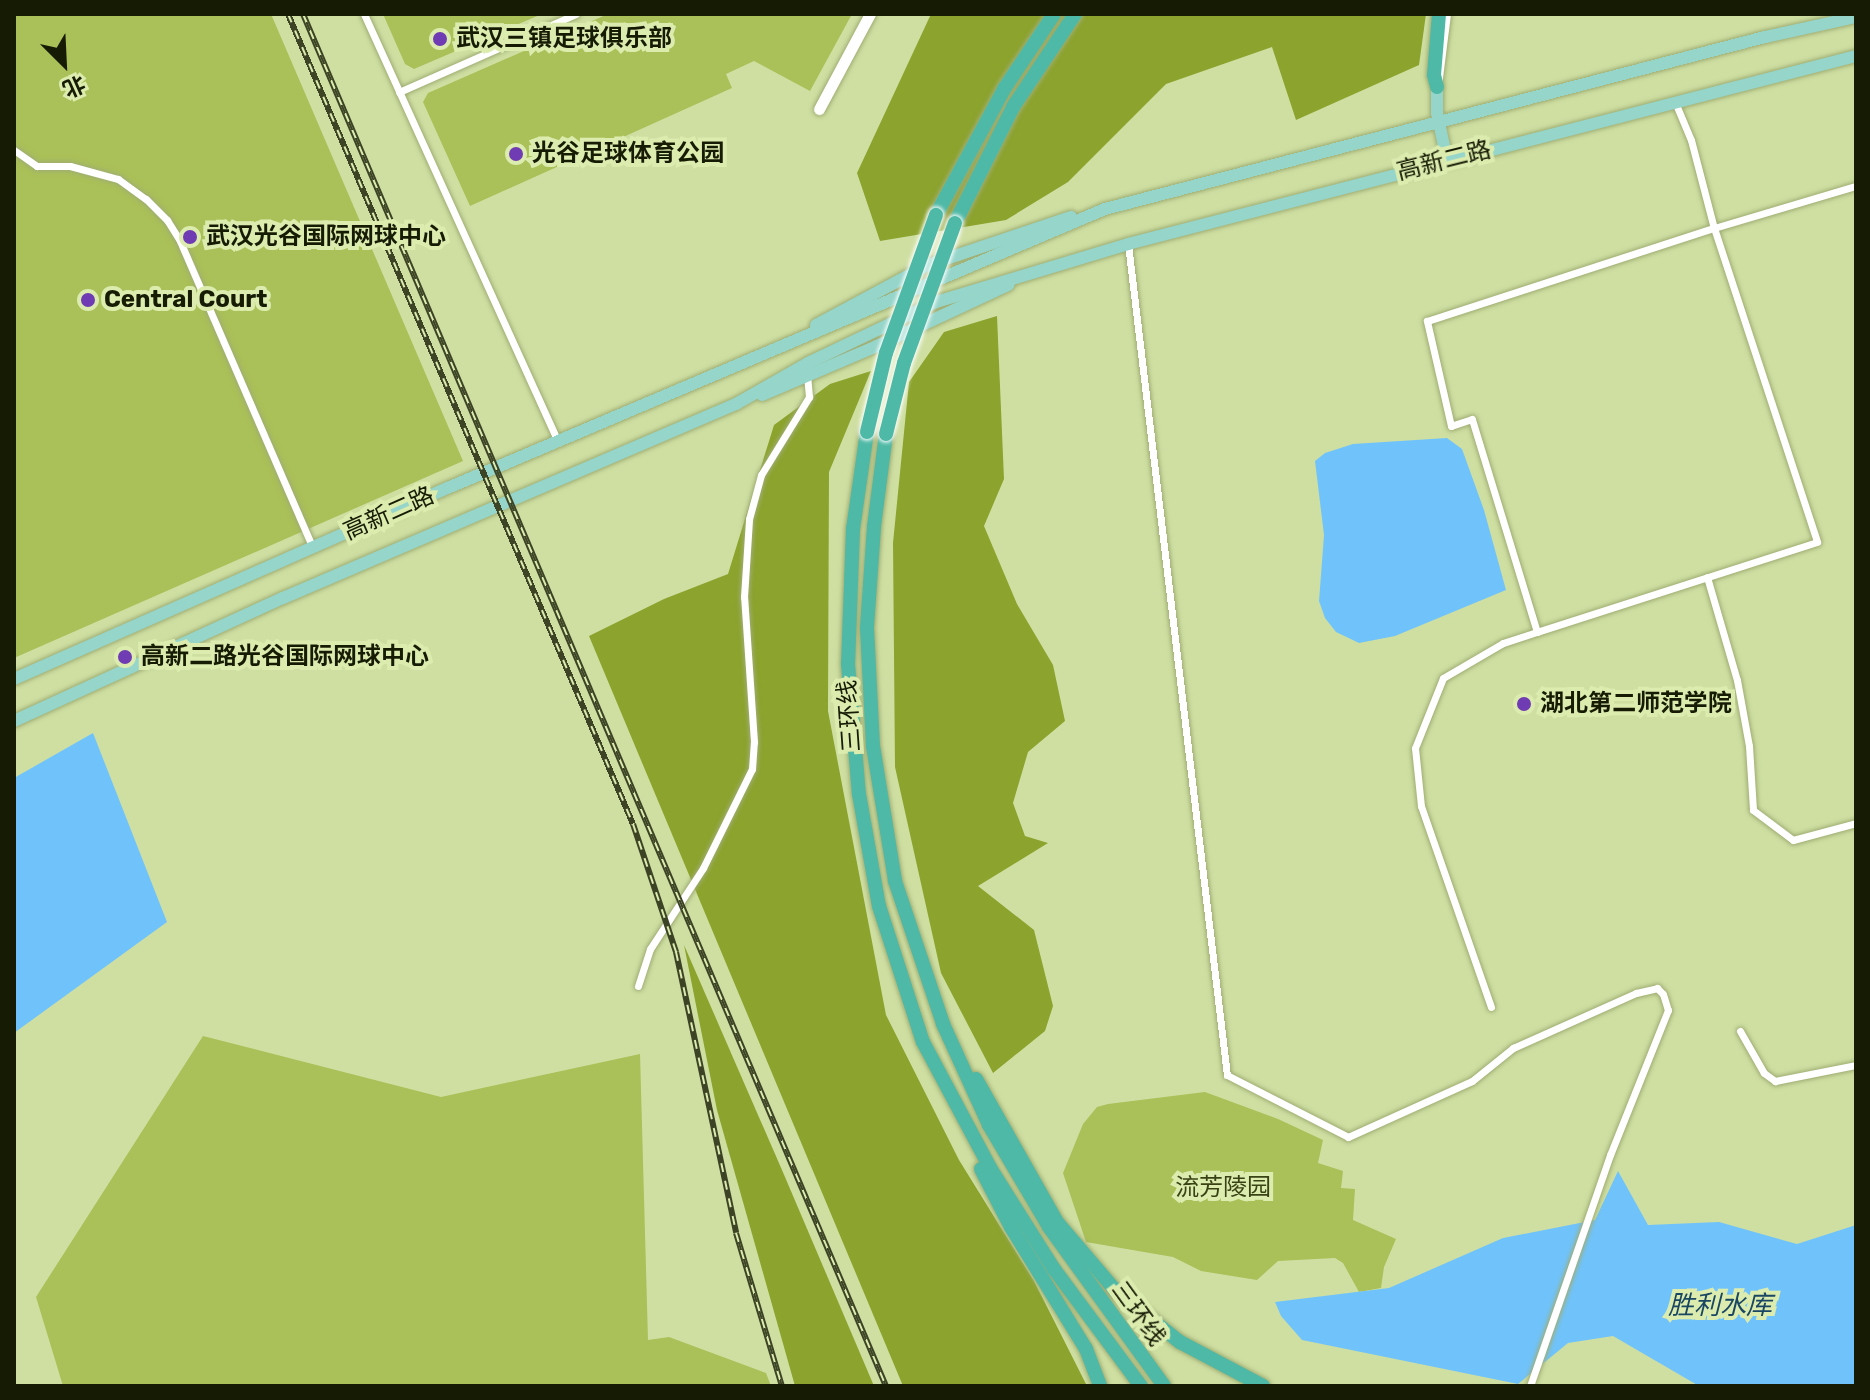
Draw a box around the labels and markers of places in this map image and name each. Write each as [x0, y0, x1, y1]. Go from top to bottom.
place label: 武汉三镇足球俱乐部 [456, 25, 672, 53]
marker: 武汉三镇足球俱乐部 [431, 30, 449, 48]
place label: 光谷足球体育公园 [532, 140, 724, 168]
marker: 光谷足球体育公园 [507, 145, 525, 163]
place label: 武汉光谷国际网球中心 [206, 223, 446, 251]
marker: 武汉光谷国际网球中心 [181, 228, 199, 246]
place label: Central Court [104, 286, 267, 314]
marker: Central Court [79, 291, 97, 309]
place label: 高新二路光谷国际网球中心 [141, 643, 429, 671]
marker: 高新二路光谷国际网球中心 [116, 648, 134, 666]
place label: 湖北第二师范学院 [1540, 690, 1732, 718]
marker: 湖北第二师范学院 [1515, 695, 1533, 713]

